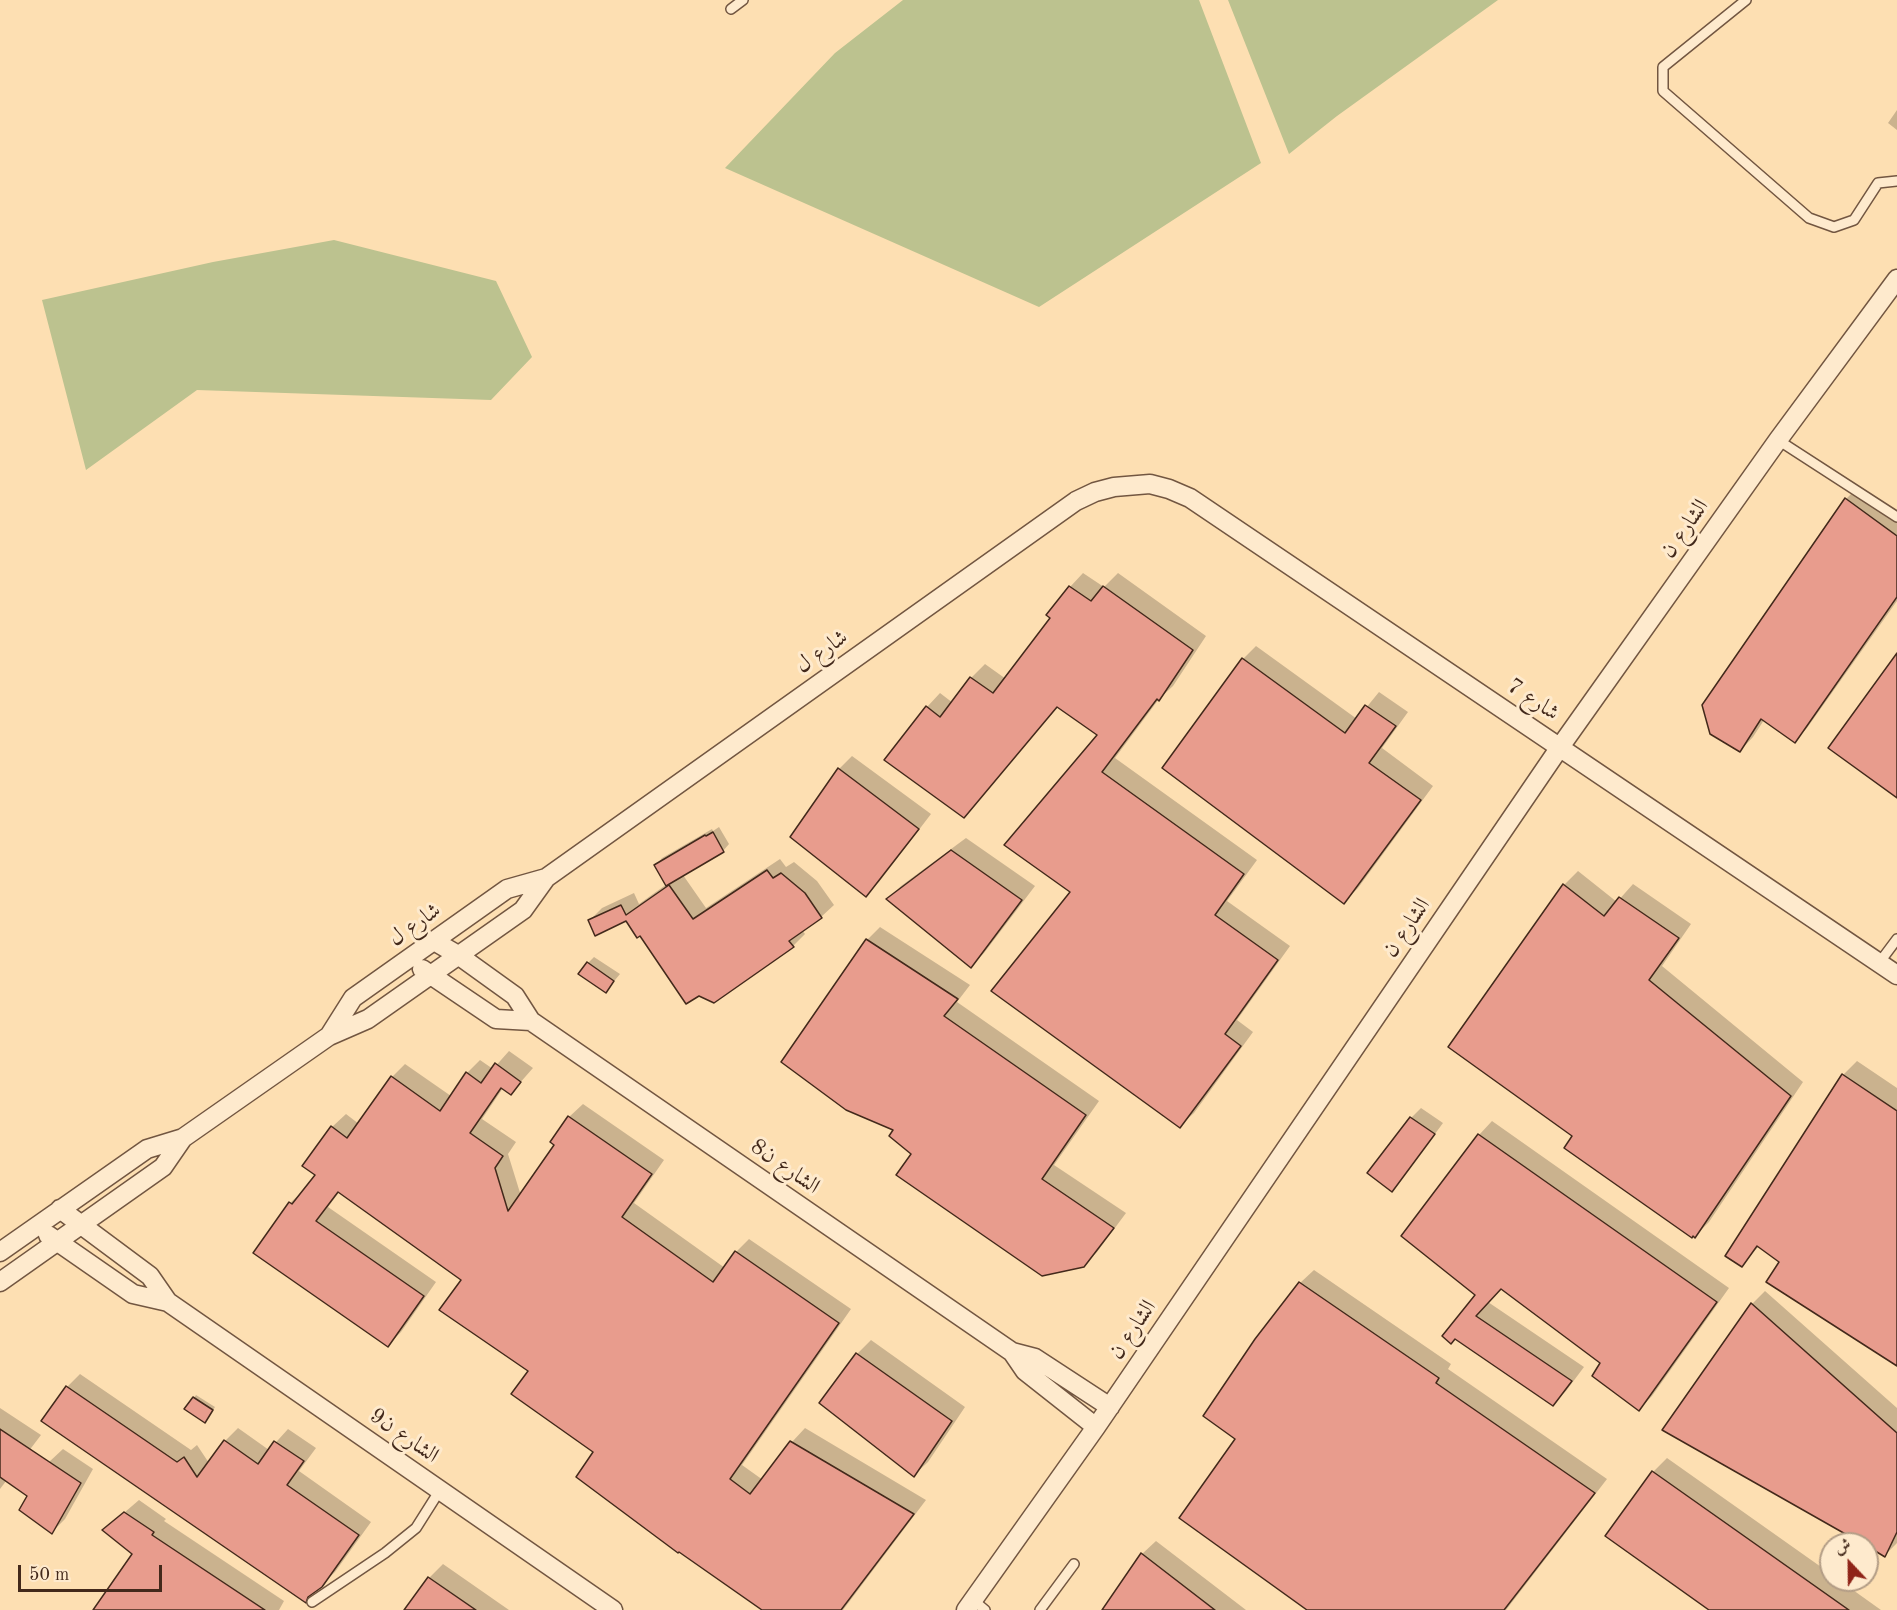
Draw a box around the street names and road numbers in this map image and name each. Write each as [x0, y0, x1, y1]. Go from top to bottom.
street label: الشارع ن [1655, 495, 1715, 563]
street label: شارع ل [791, 625, 853, 679]
street label: شارع 7 [1502, 673, 1564, 727]
street label: الشارع ن [1378, 893, 1436, 963]
street label: شارع ل [384, 898, 446, 952]
street label: الشارع ن8 [745, 1134, 825, 1200]
street label: الشارع ن [1104, 1295, 1162, 1365]
street label: الشارع ن9 [364, 1403, 444, 1469]

